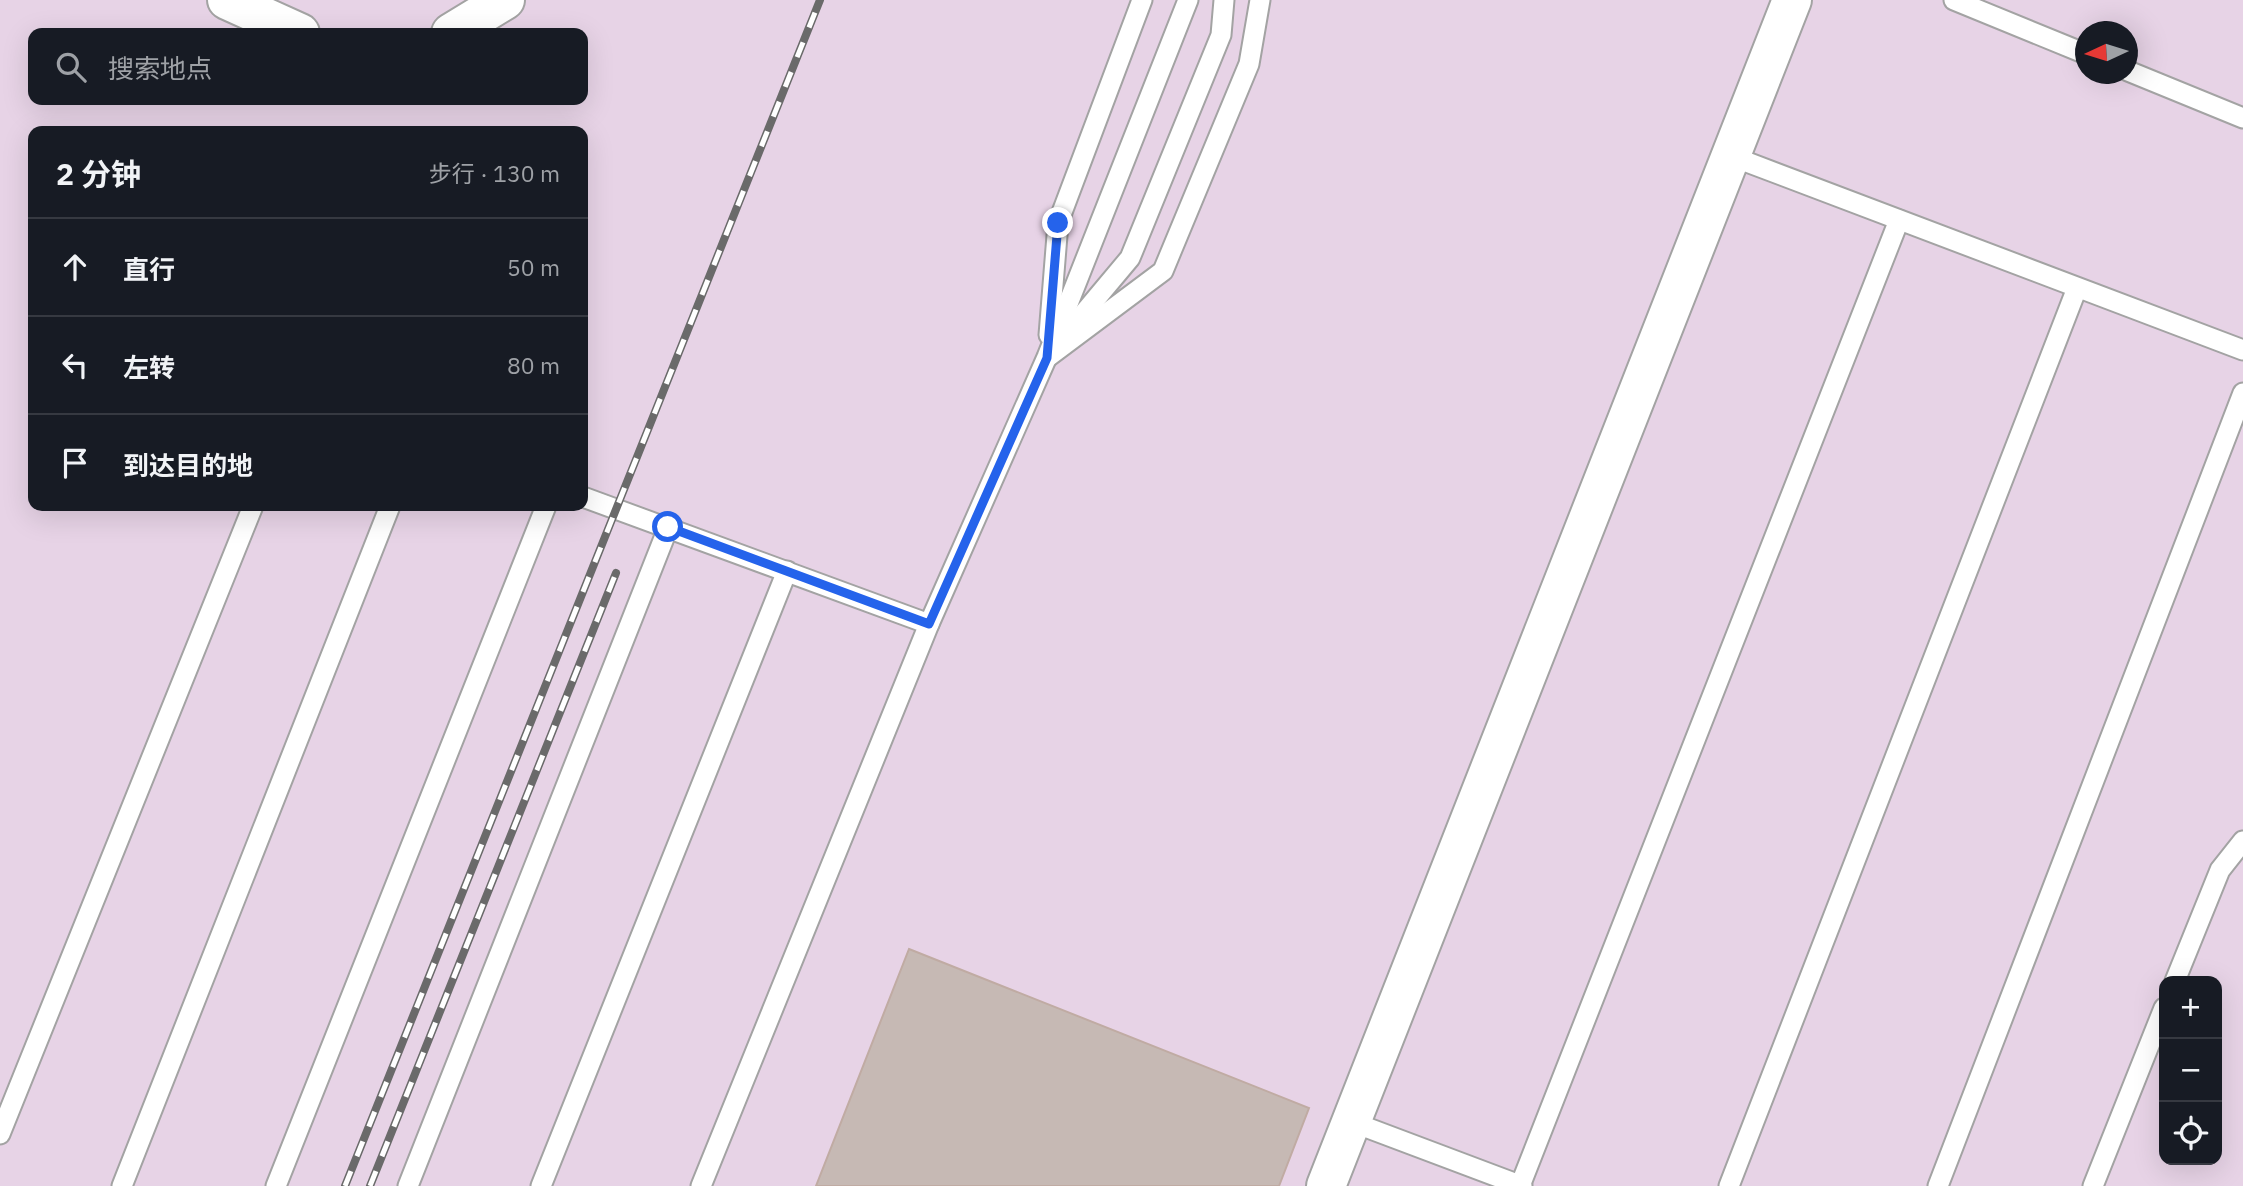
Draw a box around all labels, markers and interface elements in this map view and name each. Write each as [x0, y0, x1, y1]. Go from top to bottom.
north arrow [2075, 21, 2138, 84]
search box [28, 28, 588, 105]
icon: search [52, 48, 90, 86]
text: 搜索地点 [108, 51, 212, 85]
text: 2 分钟 [56, 154, 141, 193]
text: 步行 · 130 m [429, 158, 560, 188]
route end [1042, 207, 1073, 238]
icon: ahead [56, 248, 94, 286]
text: 直行 [123, 252, 175, 286]
text: 50 m [507, 252, 560, 282]
icon: left [56, 346, 94, 384]
text: 左转 [123, 350, 175, 384]
text: 80 m [507, 350, 560, 380]
icon: arrive [56, 444, 94, 482]
text: 到达目的地 [123, 448, 253, 482]
route start [652, 511, 683, 542]
map controls [2159, 976, 2222, 1165]
button: + [2159, 976, 2222, 1039]
button: − [2159, 1039, 2222, 1102]
button: locate [2159, 1102, 2222, 1165]

